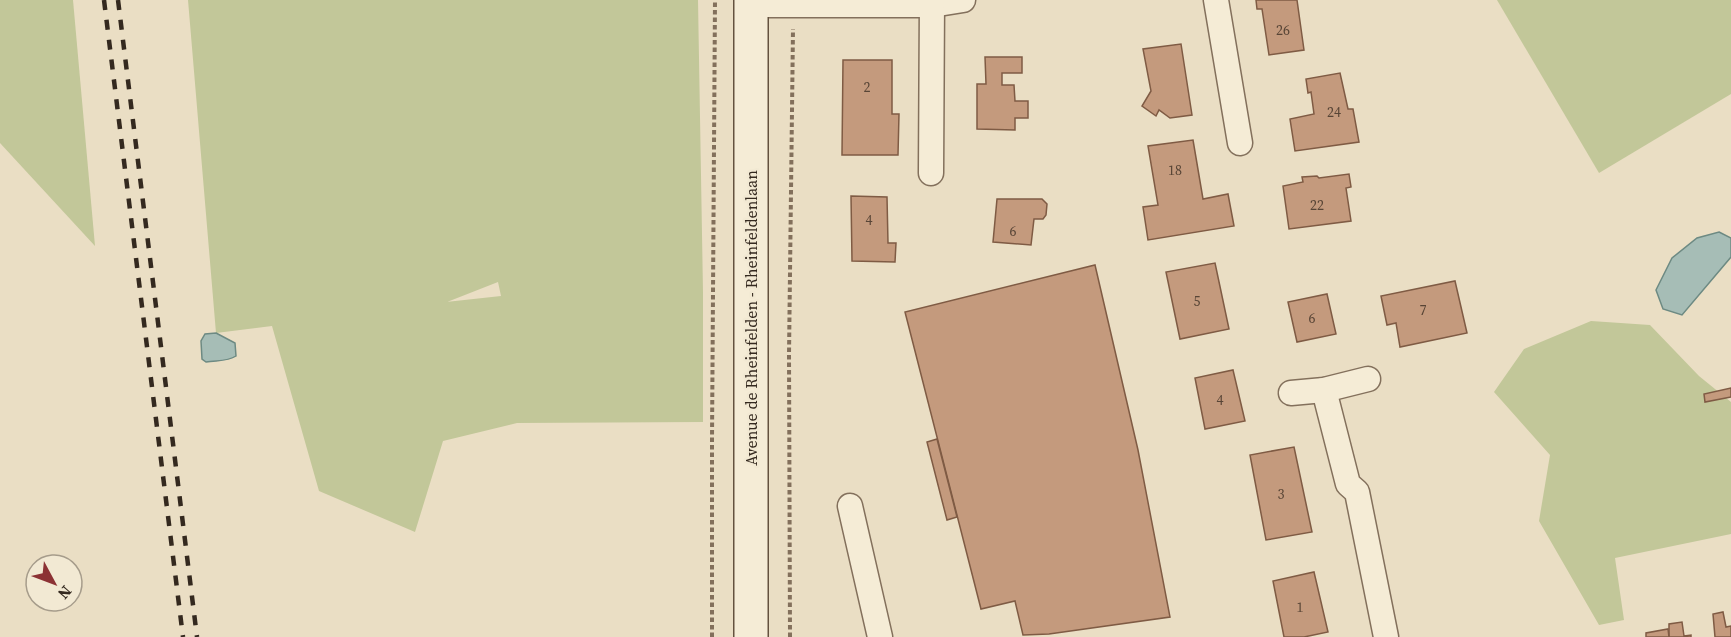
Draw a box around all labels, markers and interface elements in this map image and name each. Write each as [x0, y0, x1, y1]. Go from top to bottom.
house number: 26 [1276, 20, 1290, 40]
house number: 2 [864, 77, 871, 97]
house number: 24 [1327, 102, 1341, 122]
house number: 18 [1168, 160, 1182, 180]
street label: Avenue de Rheinfelden - Rheinfeldenlaan [740, 170, 762, 466]
house number: 22 [1310, 195, 1324, 215]
house number: 4 [866, 210, 873, 230]
house number: 6 [1010, 221, 1017, 241]
house number: 5 [1194, 291, 1201, 311]
house number: 7 [1420, 300, 1427, 320]
house number: 6 [1309, 308, 1316, 328]
house number: 4 [1217, 390, 1224, 410]
house number: 3 [1278, 484, 1285, 504]
north arrow [24, 553, 84, 613]
text: N [53, 581, 77, 605]
house number: 1 [1297, 597, 1304, 617]

